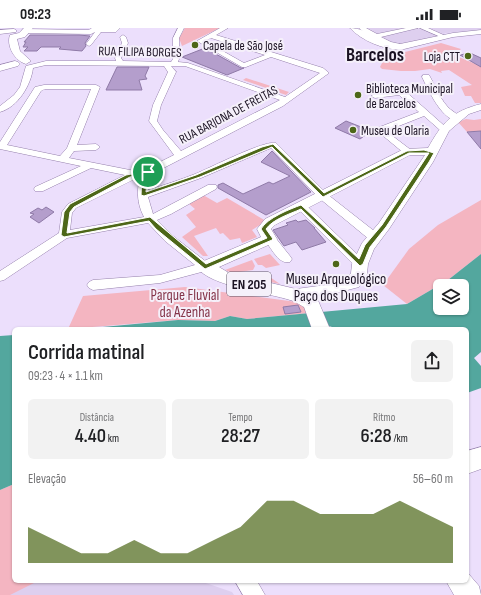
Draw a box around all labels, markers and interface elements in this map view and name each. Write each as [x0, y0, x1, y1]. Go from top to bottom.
text: 09:23 [20, 5, 51, 24]
place label: Capela de São José [203, 38, 283, 54]
marker: Capela de São José [190, 40, 200, 50]
street label: RUA FILIPA BORGES [98, 43, 182, 61]
district label: Barcelos [346, 44, 404, 67]
place label: Loja CTT [424, 49, 460, 65]
marker: Loja CTT [463, 51, 473, 61]
place label: Biblioteca Municipal de Barcelos [366, 81, 453, 112]
street label: RUA BARJONA DE FREITAS [176, 82, 281, 148]
marker: Biblioteca Municipal de Barcelos [353, 90, 363, 100]
place label: Museu de Olaria [361, 123, 429, 139]
marker: Museu de Olaria [348, 125, 358, 135]
pin [131, 155, 165, 189]
icon: arrive [137, 161, 159, 183]
marker: Museu Arqueológico Paço dos Duques [331, 259, 341, 269]
place label: Museu Arqueológico Paço dos Duques [286, 270, 386, 306]
road number: EN 205 [227, 272, 271, 296]
map controls [433, 279, 469, 315]
button: layers [433, 279, 469, 315]
park label: Parque Fluvial da Azenha [151, 286, 219, 322]
text: Corrida matinal [28, 339, 145, 366]
button: share [411, 340, 453, 382]
text: 09:23 · 4 × 1.1 km [28, 368, 103, 384]
text: Distância [80, 411, 114, 424]
text: Tempo [228, 411, 253, 424]
text: Ritmo [373, 411, 395, 424]
text: 4.40 [75, 424, 106, 448]
text: 28:27 [221, 424, 260, 448]
text: 6:28 [361, 424, 392, 448]
text: km [106, 432, 119, 445]
text: /km [392, 432, 408, 445]
text: Elevação [28, 471, 66, 487]
text: 56–60 m [413, 471, 453, 487]

